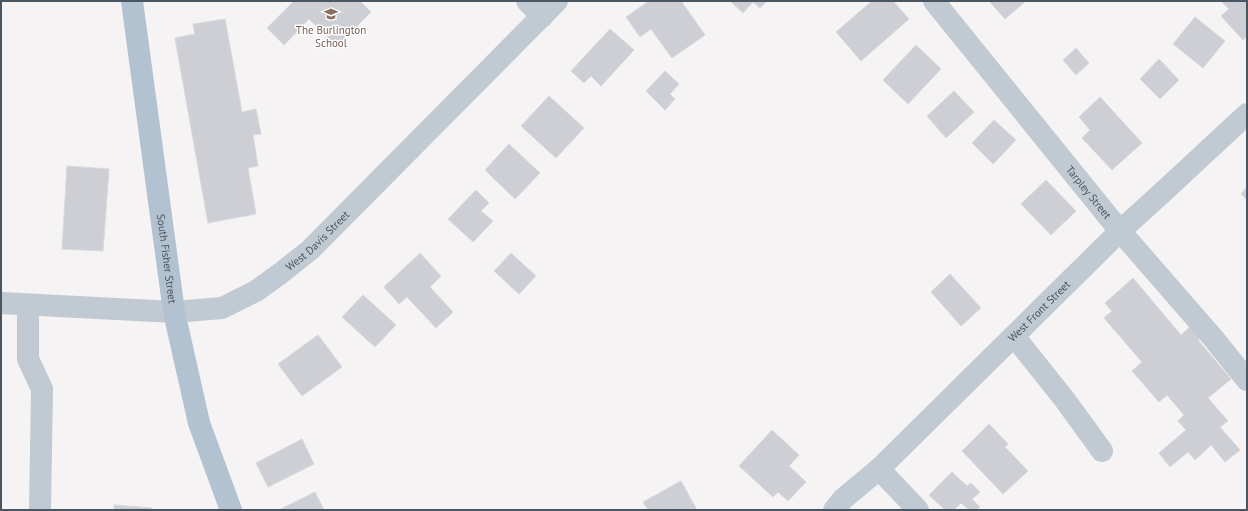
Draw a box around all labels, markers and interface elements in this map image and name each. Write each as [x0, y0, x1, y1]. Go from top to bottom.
school or university icon: The Burlington School [323, 6, 339, 22]
place label: The Burlington School [296, 23, 366, 50]
street label: Tarpley Street [1063, 163, 1115, 222]
street label: West Davis Street [283, 207, 352, 274]
street label: South Fisher Street [154, 213, 180, 305]
street label: West Front Street [1005, 277, 1073, 345]

